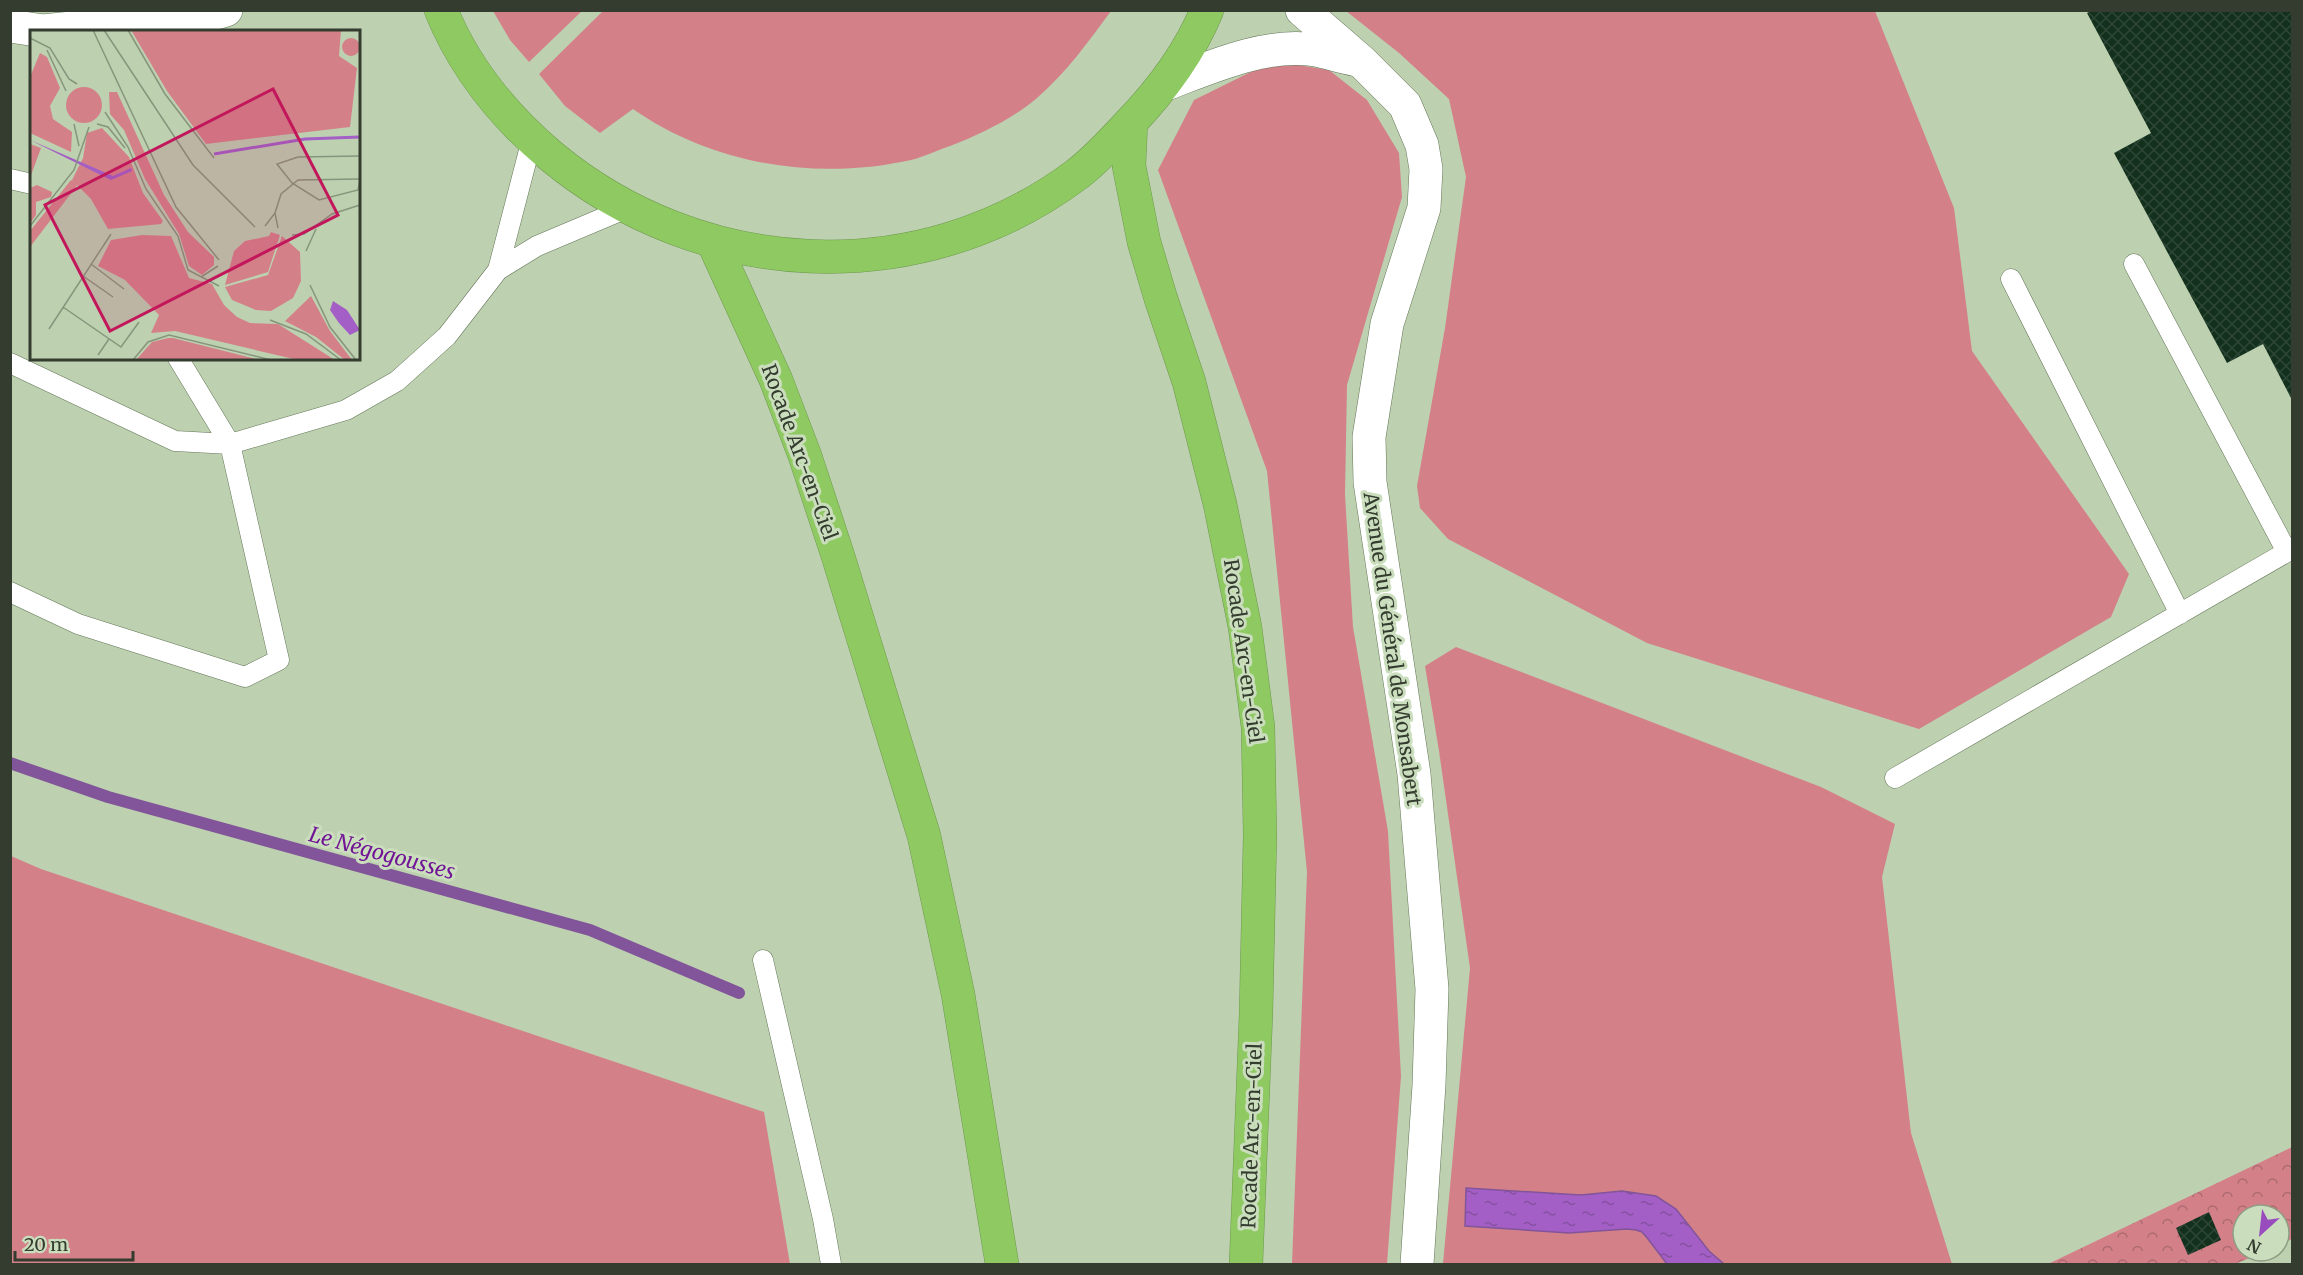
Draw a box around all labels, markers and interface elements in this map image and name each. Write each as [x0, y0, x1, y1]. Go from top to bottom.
inset map [30, 30, 360, 360]
street label: Rocade Arc-en-Ciel [756, 360, 844, 544]
street label: Avenue du Général de Monsabert [1358, 490, 1427, 808]
street label: Rocade Arc-en-Ciel [1219, 557, 1269, 745]
water label: Le Négogousses [306, 821, 458, 885]
street label: Rocade Arc-en-Ciel [1235, 1043, 1267, 1229]
north arrow [2231, 1203, 2291, 1263]
scale bar [15, 1224, 134, 1262]
text: 20 m [24, 1233, 68, 1256]
text: N [2244, 1234, 2264, 1258]

